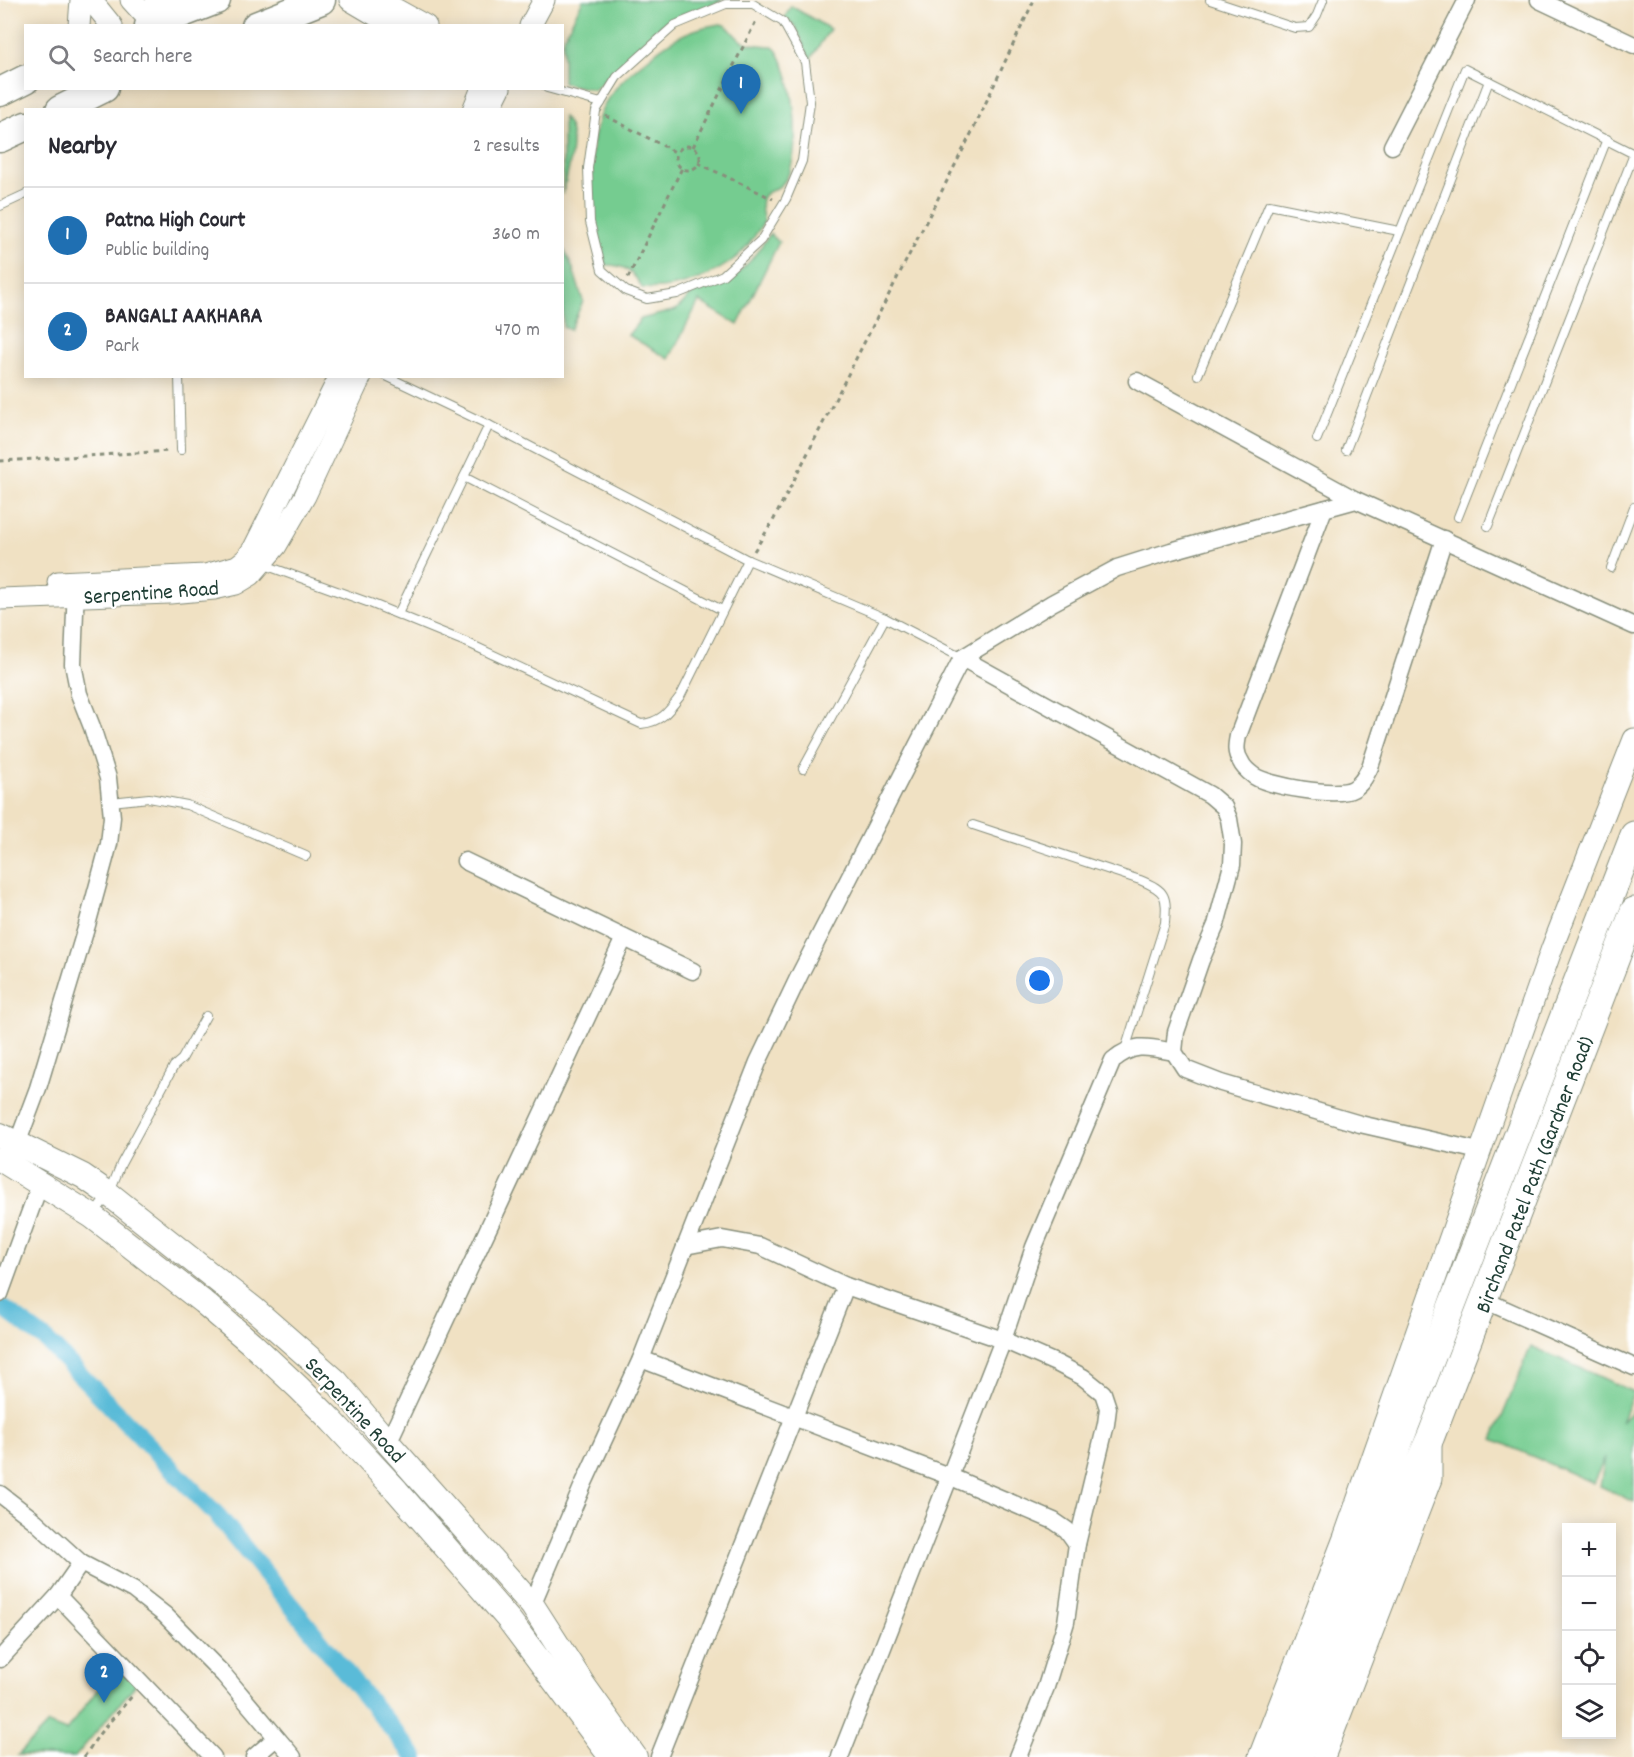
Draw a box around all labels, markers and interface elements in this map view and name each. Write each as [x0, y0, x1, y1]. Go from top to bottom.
search box [24, 24, 564, 90]
icon: search [45, 41, 78, 74]
text: Search here [93, 42, 192, 73]
pin: 1 [722, 64, 760, 114]
text: Nearby [48, 129, 116, 166]
text: 2 results [473, 133, 540, 161]
text: Patna High Court [105, 206, 245, 237]
text: 1 [65, 221, 70, 249]
text: 360 m [492, 221, 540, 249]
text: Public building [105, 237, 209, 265]
text: BANGALI AAKHARA [105, 302, 262, 333]
text: 2 [63, 317, 72, 345]
text: 470 m [495, 317, 540, 345]
text: Park [105, 333, 139, 361]
street label: Serpentine Road [82, 574, 220, 615]
your location [1025, 966, 1054, 995]
street label: Birchand Patel Path (Gardner Road) [1469, 1032, 1603, 1318]
street label: Serpentine Road [296, 1351, 411, 1472]
map controls [1562, 1523, 1616, 1739]
button: + [1562, 1523, 1616, 1577]
button: − [1562, 1577, 1616, 1631]
button: locate [1562, 1631, 1616, 1685]
pin: 2 [84, 1654, 124, 1703]
button: layers [1562, 1685, 1616, 1739]

